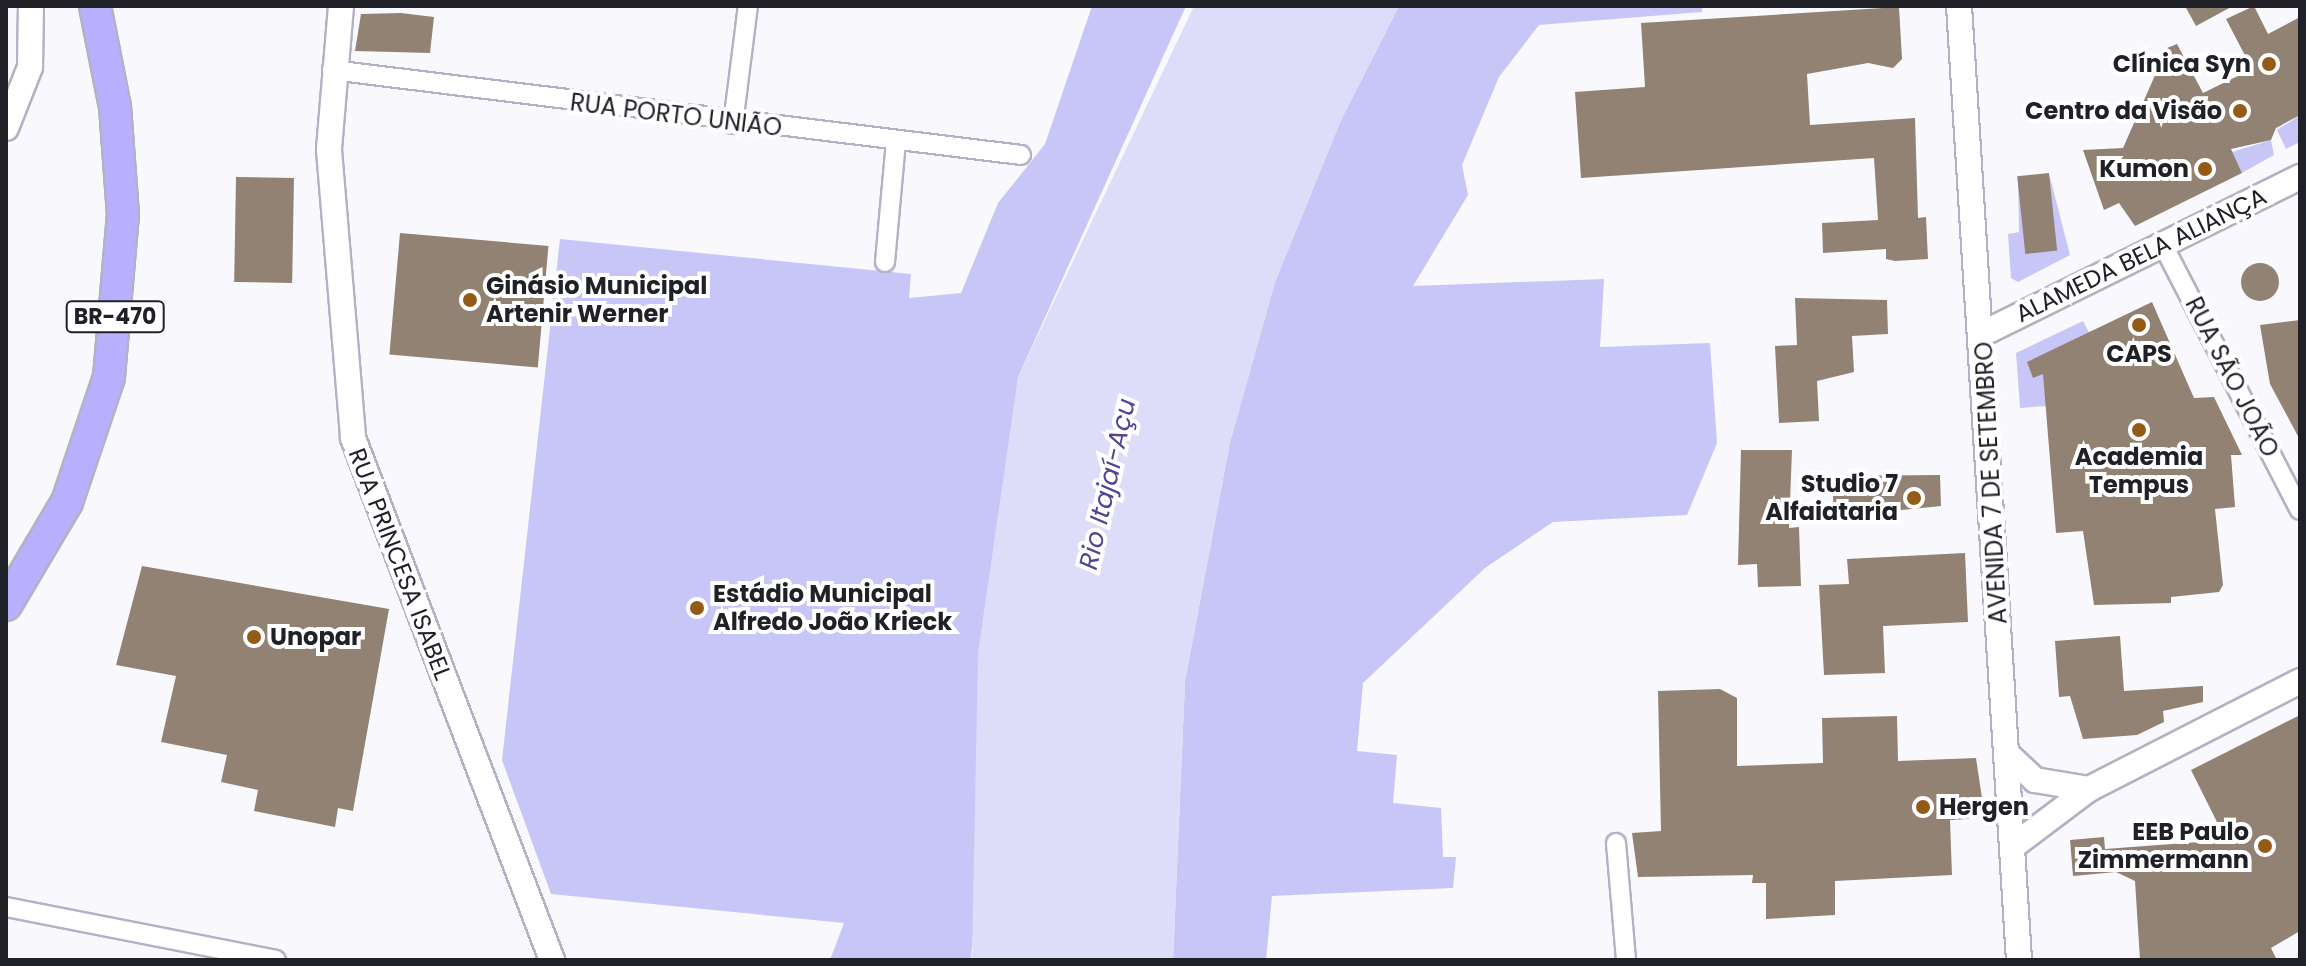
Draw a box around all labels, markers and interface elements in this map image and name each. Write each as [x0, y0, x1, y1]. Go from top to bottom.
place label: Clínica Syn [2113, 50, 2251, 78]
marker: Clínica Syn [2258, 53, 2280, 75]
street label: RUA PORTO UNIÃO [569, 88, 783, 142]
place label: Centro da Visão [2025, 97, 2222, 125]
marker: Centro da Visão [2229, 100, 2251, 122]
place label: Kumon [2099, 155, 2189, 183]
marker: Kumon [2196, 160, 2214, 178]
street label: ALAMEDA BELA ALIANÇA [2011, 182, 2271, 328]
place label: Ginásio Municipal Artenir Werner [486, 272, 707, 328]
marker: Ginásio Municipal Artenir Werner [461, 291, 479, 309]
street label: RUA SÃO JOÃO [2179, 292, 2285, 462]
road number: BR-470 [65, 299, 165, 335]
marker: CAPS [2128, 314, 2150, 336]
place label: CAPS [2106, 340, 2172, 368]
street label: AVENIDA 7 DE SETEMBRO [1969, 341, 2013, 625]
water label: Rio Itajaí-Açu [1073, 395, 1143, 573]
marker: Academia Tempus [2130, 421, 2148, 439]
place label: Academia Tempus [2075, 443, 2203, 499]
street label: RUA PRINCESA ISABEL [343, 444, 457, 684]
place label: Studio 7 Alfaiataria [1765, 470, 1898, 526]
marker: Studio 7 Alfaiataria [1905, 489, 1923, 507]
place label: Estádio Municipal Alfredo João Krieck [713, 580, 952, 636]
marker: Estádio Municipal Alfredo João Krieck [688, 599, 706, 617]
place label: Unopar [270, 623, 361, 651]
marker: Unopar [245, 628, 263, 646]
place label: Hergen [1939, 793, 2029, 821]
marker: Hergen [1914, 798, 1932, 816]
place label: EEB Paulo Zimmermann [2078, 818, 2249, 874]
marker: EEB Paulo Zimmermann [2256, 837, 2274, 855]

